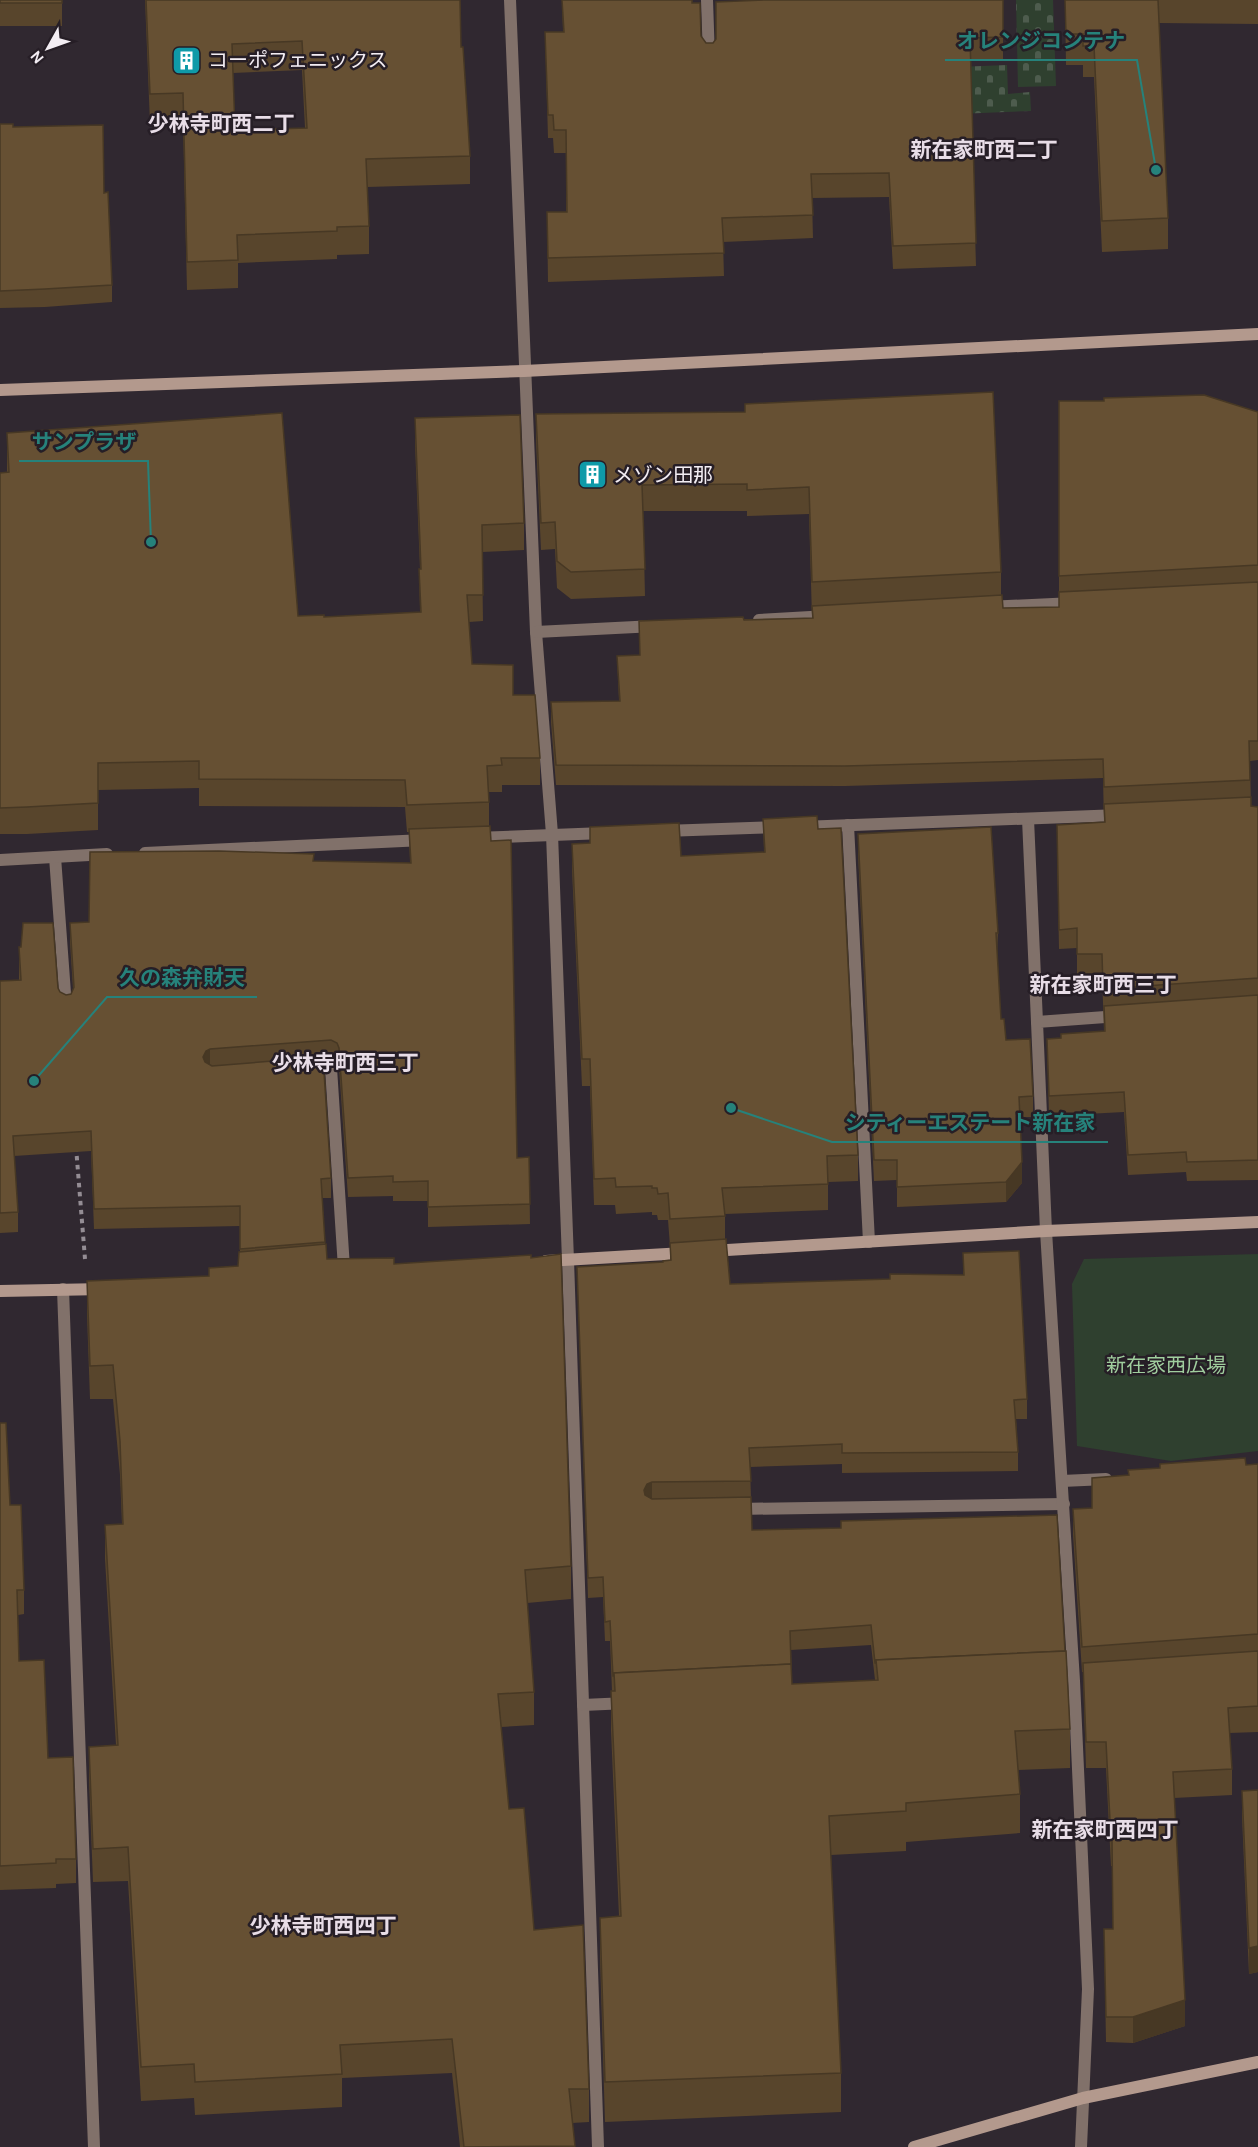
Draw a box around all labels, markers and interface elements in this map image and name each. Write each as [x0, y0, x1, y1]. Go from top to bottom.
north arrow [18, 18, 78, 78]
callout: オレンジコンテナ [945, 21, 1137, 60]
text: オレンジコンテナ [957, 29, 1125, 53]
building icon: コーポフェニックス [171, 44, 203, 76]
text: N [26, 47, 48, 68]
place label: コーポフェニックス [208, 49, 387, 72]
district label: 少林寺町西二丁 [148, 112, 295, 136]
district label: 新在家町西二丁 [911, 138, 1058, 162]
callout: サンプラザ [19, 422, 148, 461]
text: サンプラザ [32, 430, 136, 454]
building icon: メゾン田那 [576, 459, 608, 491]
place label: メゾン田那 [613, 464, 713, 487]
callout: 久の森弁財天 [107, 958, 257, 997]
text: 久の森弁財天 [119, 966, 245, 990]
district label: 新在家町西三丁 [1030, 973, 1177, 997]
district label: 少林寺町西三丁 [272, 1051, 419, 1075]
callout: シティーエステート新在家 [832, 1103, 1108, 1142]
text: シティーエステート新在家 [845, 1111, 1095, 1135]
park label: 新在家西広場 [1106, 1354, 1226, 1377]
district label: 新在家町西四丁 [1032, 1818, 1179, 1842]
district label: 少林寺町西四丁 [250, 1914, 397, 1938]

